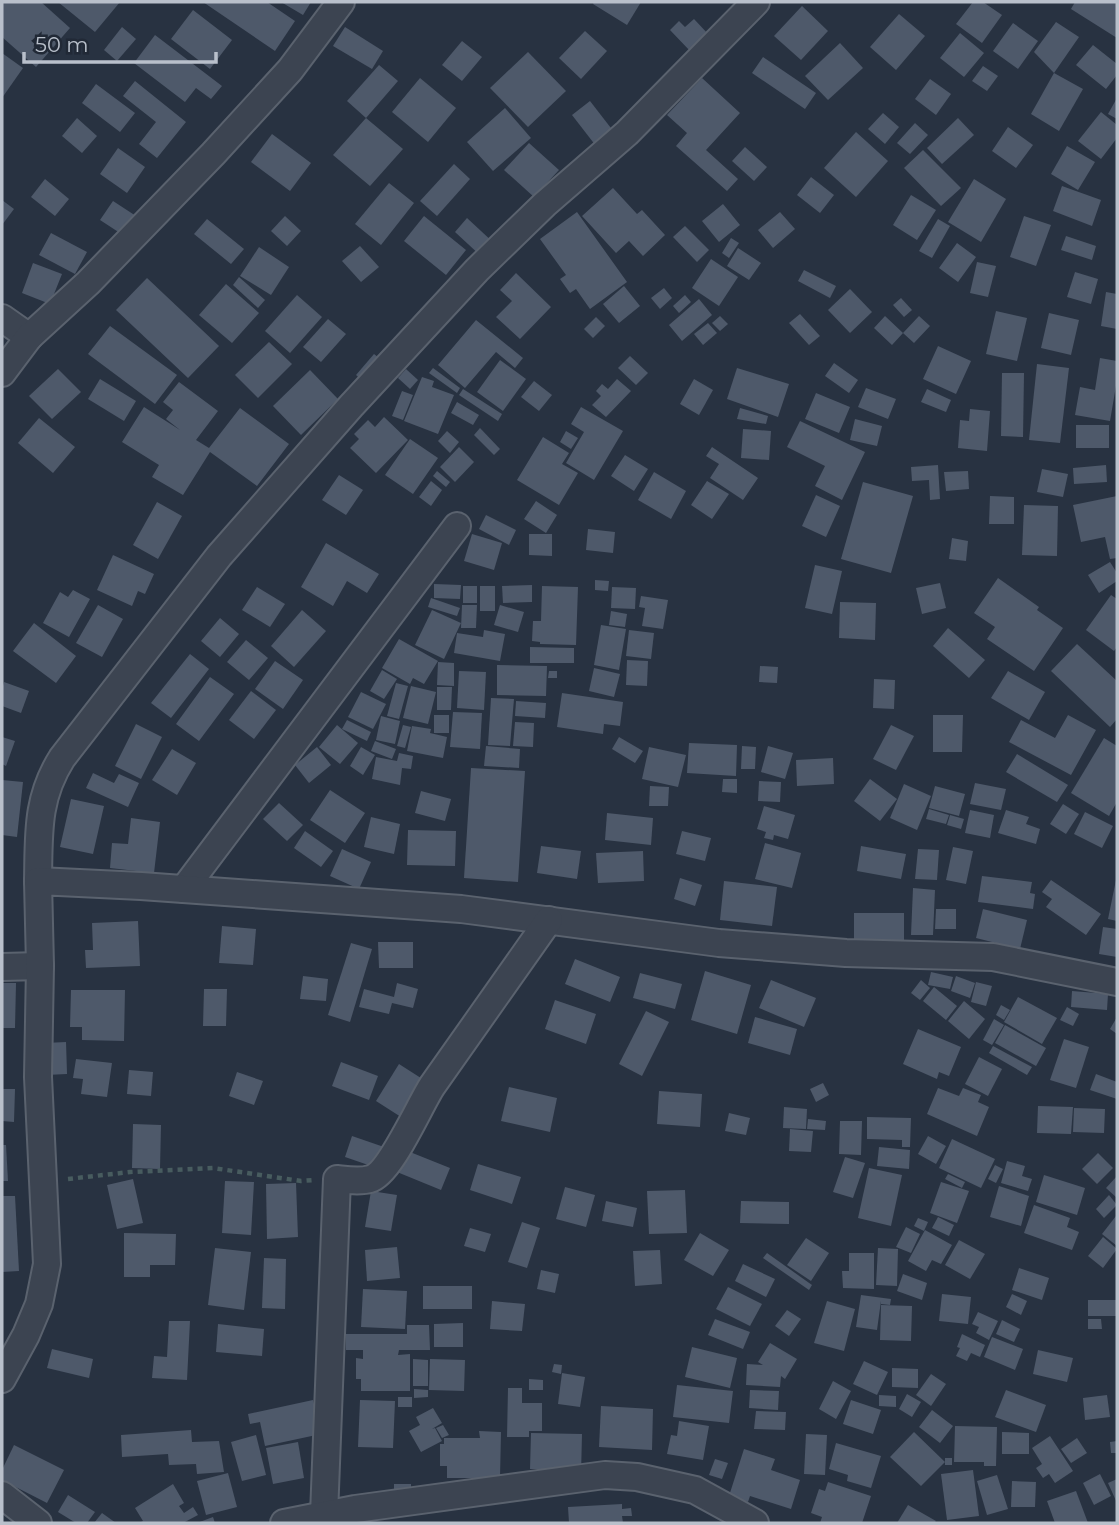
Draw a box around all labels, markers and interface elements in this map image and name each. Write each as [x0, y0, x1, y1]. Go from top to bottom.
scale bar [24, 21, 217, 65]
text: 50 m [35, 32, 89, 57]

